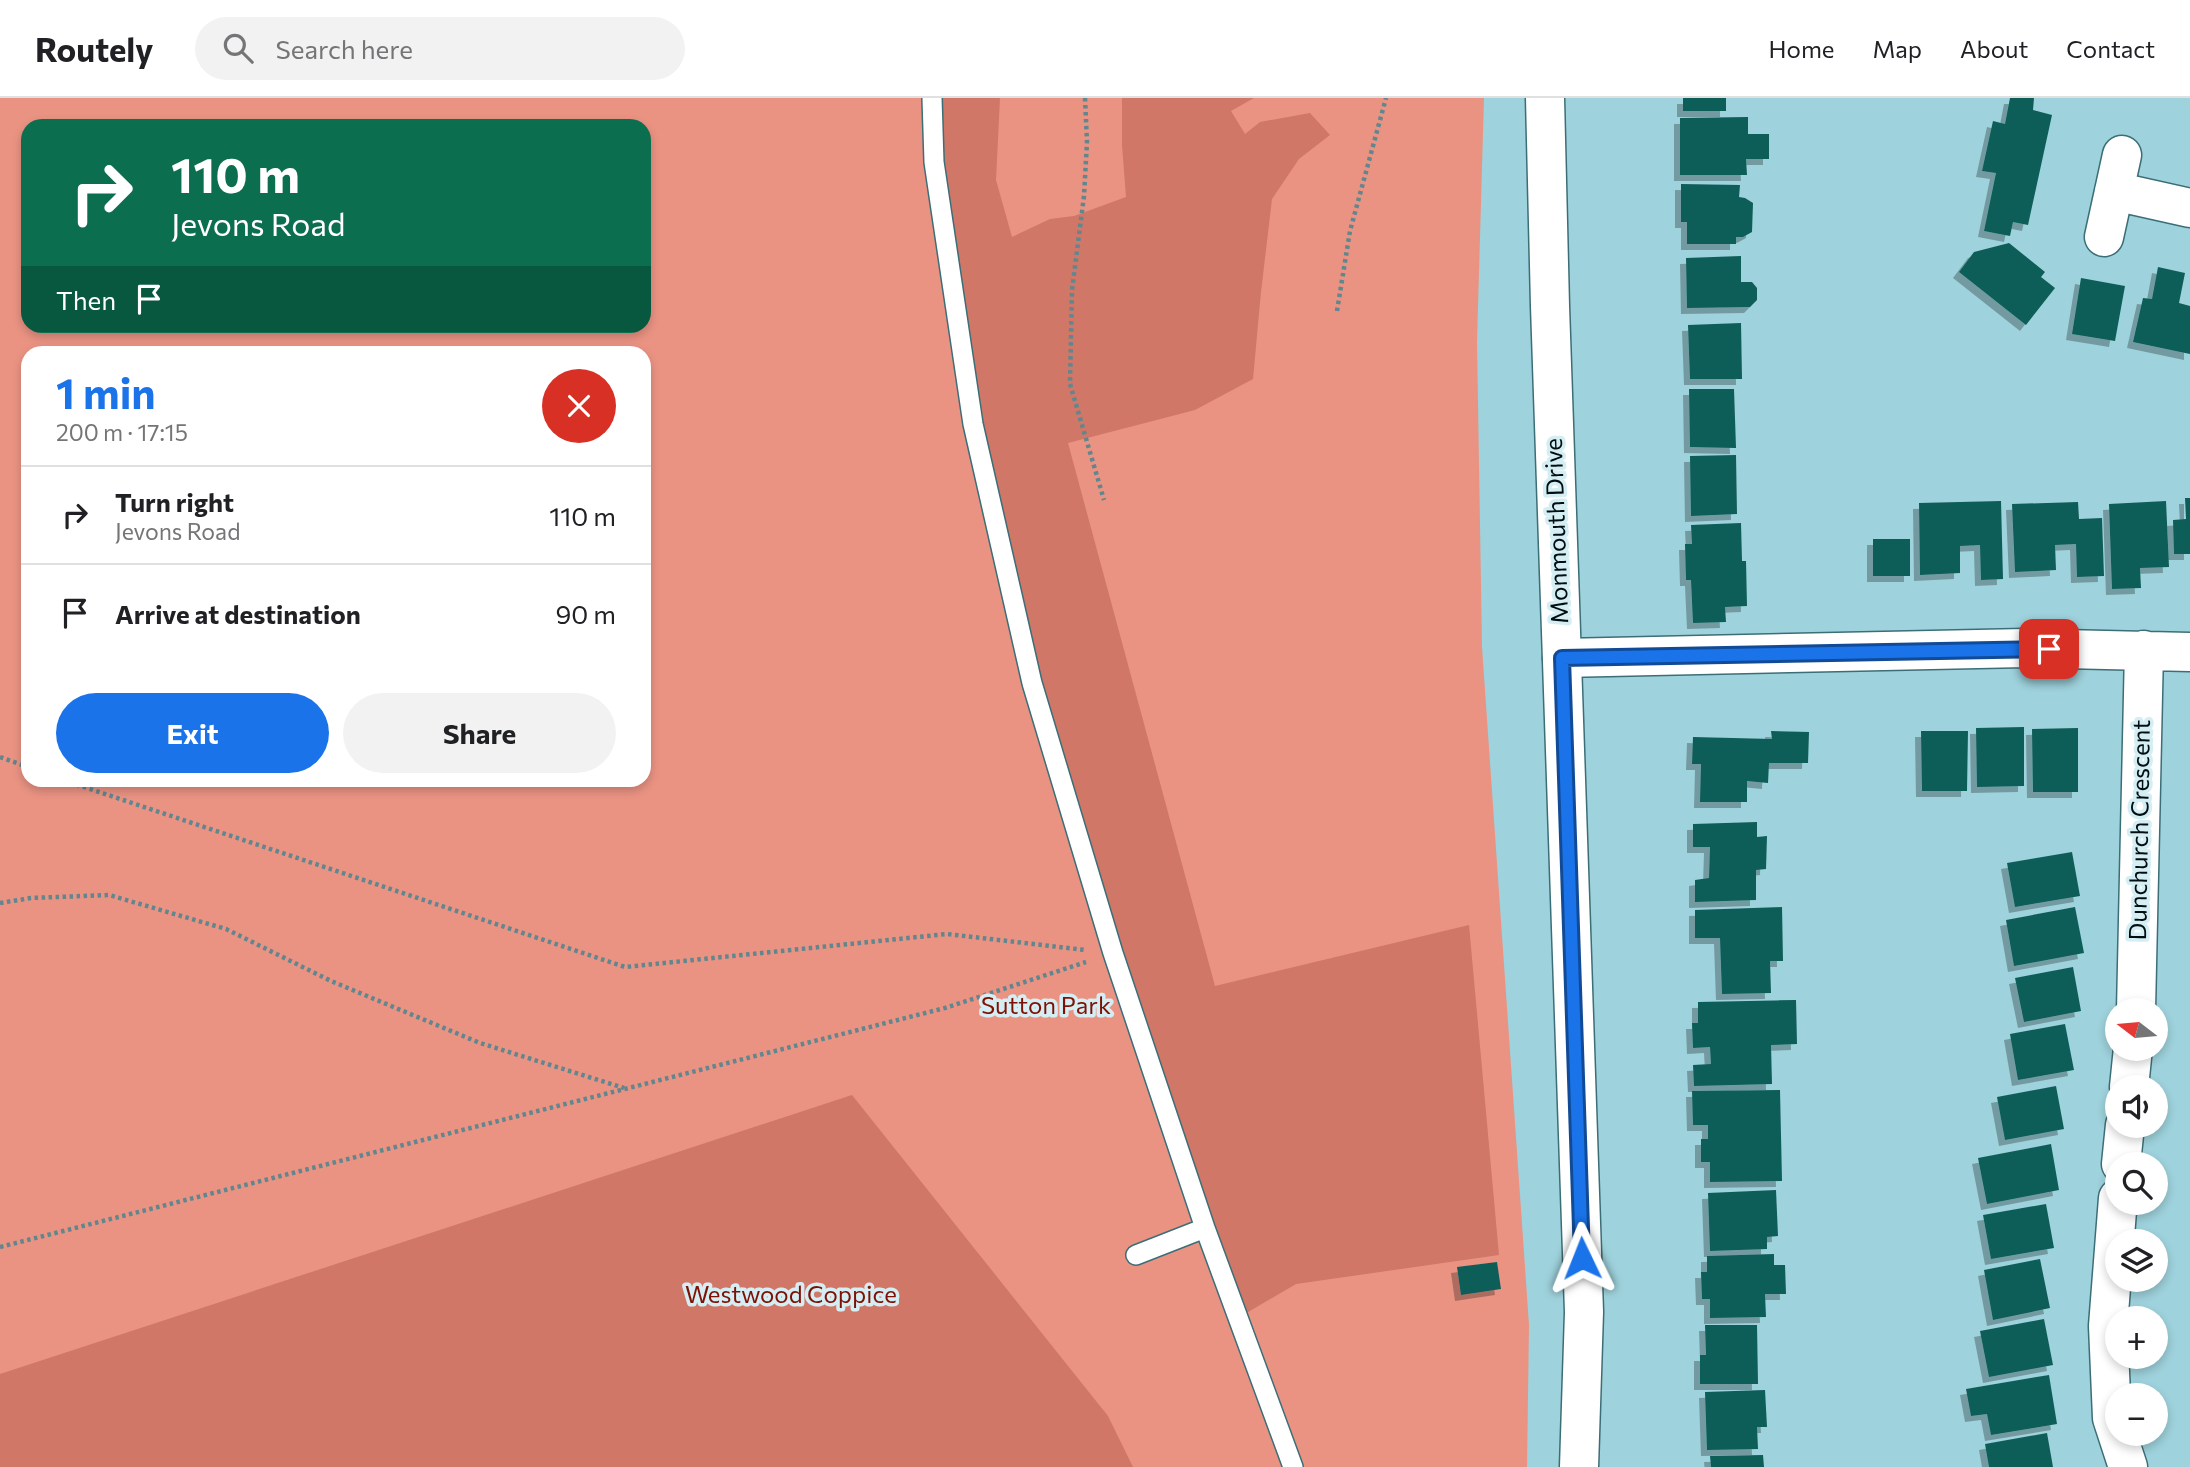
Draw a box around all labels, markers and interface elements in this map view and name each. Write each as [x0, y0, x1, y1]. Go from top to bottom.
search box [195, 17, 685, 80]
text: Routely [35, 28, 153, 69]
icon: search [219, 29, 257, 67]
text: Search here [275, 33, 413, 64]
text: Home [1769, 34, 1835, 63]
text: Map [1873, 34, 1922, 63]
text: About [1960, 34, 2028, 63]
text: Contact [2066, 34, 2155, 63]
text: 110 m [171, 143, 300, 203]
icon: right [56, 147, 147, 238]
text: Jevons Road [171, 203, 346, 243]
icon: arrive [130, 280, 168, 318]
text: Then [56, 284, 116, 315]
text: 1 min [56, 366, 156, 418]
button: close [542, 369, 616, 443]
text: 200 m · 17:15 [56, 418, 188, 446]
street label: Monmouth Drive [1538, 438, 1573, 624]
text: Turn right [115, 486, 234, 517]
icon: right [56, 496, 94, 534]
text: 110 m [549, 500, 616, 531]
text: Jevons Road [115, 517, 240, 545]
icon: arrive [56, 594, 94, 632]
text: Arrive at destination [115, 598, 361, 629]
text: 90 m [556, 598, 616, 629]
pin [2019, 619, 2079, 679]
icon: arrive [2030, 630, 2068, 668]
button: Exit [56, 693, 329, 773]
button: Share [343, 693, 616, 773]
street label: Dunchurch Crescent [2122, 719, 2155, 940]
park label: Sutton Park [981, 990, 1111, 1019]
north arrow [2105, 998, 2168, 1060]
map controls [2105, 998, 2168, 1446]
button: sound [2105, 1075, 2168, 1138]
button: search [2105, 1152, 2168, 1215]
position arrow [1545, 1221, 1619, 1295]
button: layers [2105, 1229, 2168, 1292]
park label: Westwood Coppice [685, 1279, 897, 1308]
button: + [2105, 1306, 2168, 1369]
button: − [2105, 1383, 2168, 1446]

